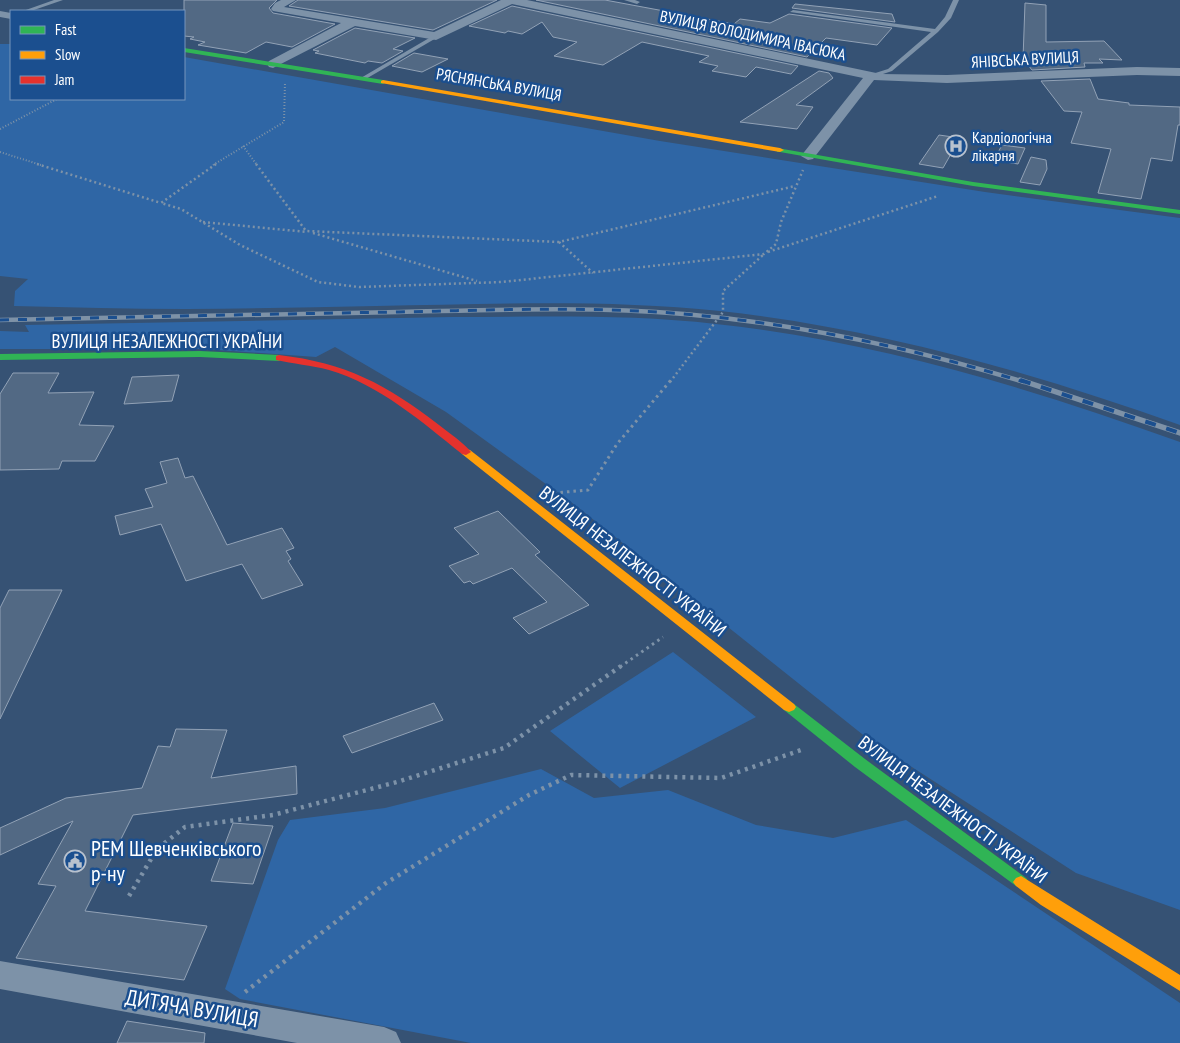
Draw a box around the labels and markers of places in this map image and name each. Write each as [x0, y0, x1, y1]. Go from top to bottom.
place label: Кардіологічна лікарня [971, 127, 1052, 165]
hospital icon: Кардіологічна лікарня [944, 134, 968, 158]
place label: РЕМ Шевченківського р-ну [91, 834, 262, 887]
public building icon: РЕМ Шевченківського р-ну [63, 849, 87, 873]

